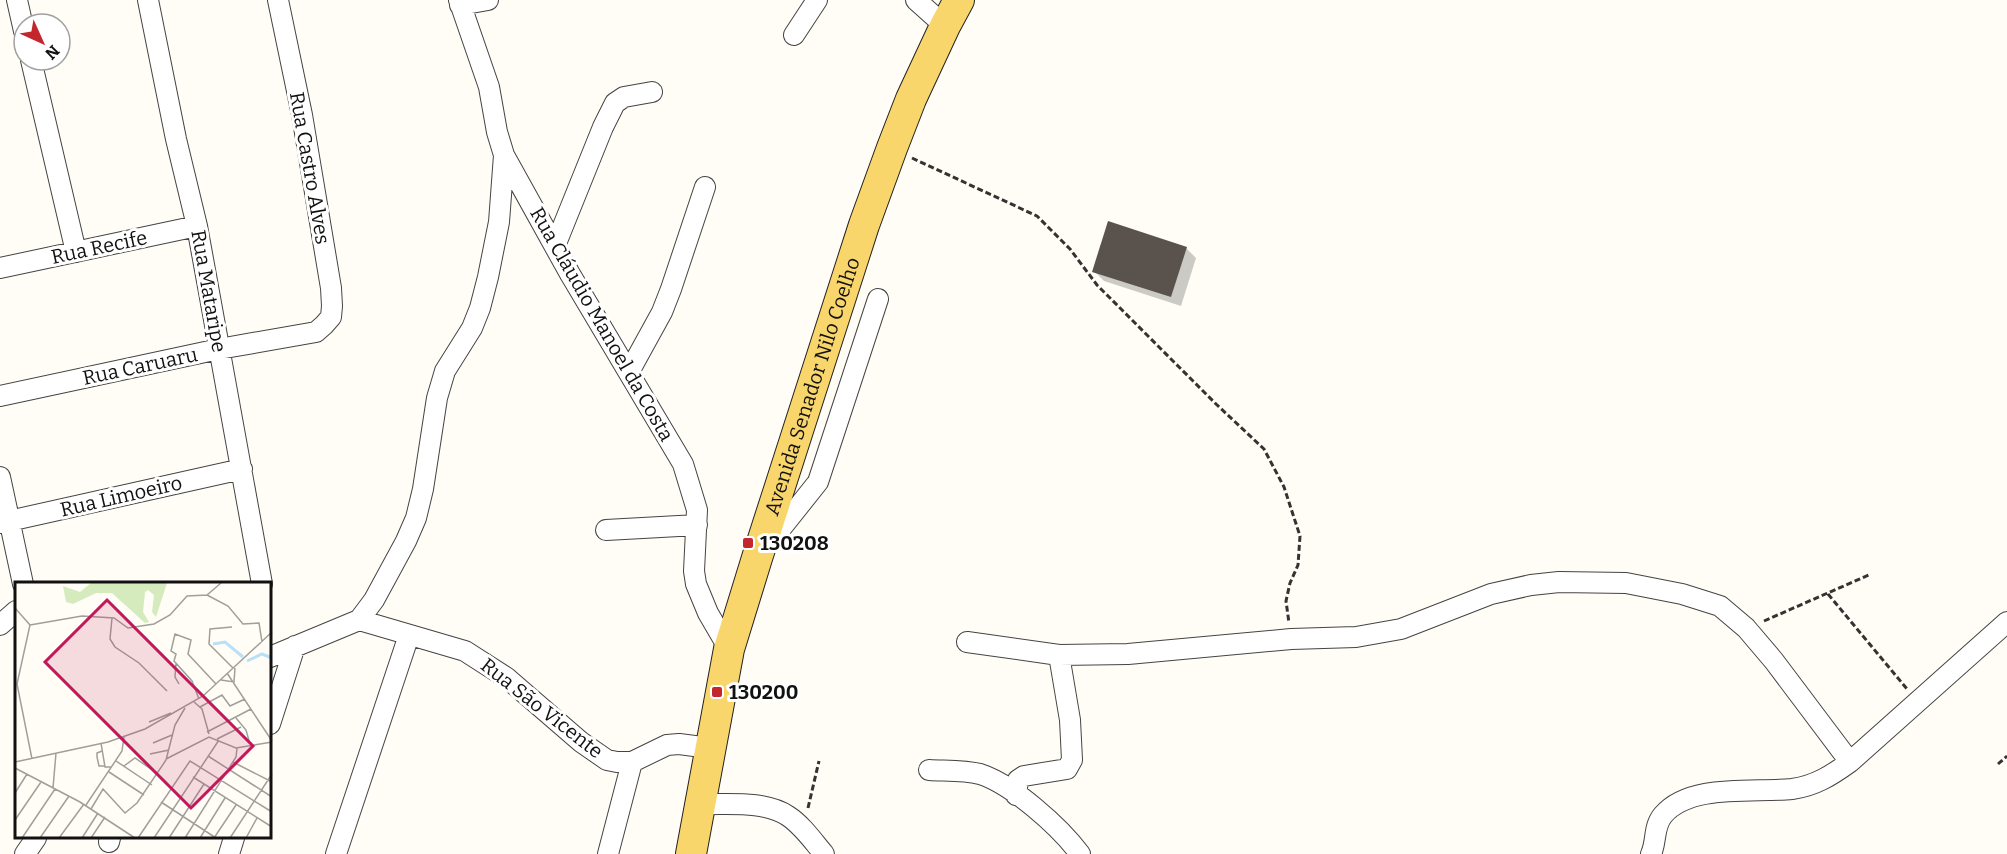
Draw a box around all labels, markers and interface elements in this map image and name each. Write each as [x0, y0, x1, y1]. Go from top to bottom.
north arrow [12, 12, 72, 72]
text: N [41, 41, 63, 63]
street label: Rua Castro Alves [285, 90, 335, 246]
street label: Rua Cláudio Manoel da Costa [525, 203, 679, 445]
street label: Rua Recife [49, 225, 149, 269]
street label: Rua Mataripe [186, 228, 232, 354]
street label: Avenida Senador Nilo Coelho [759, 254, 865, 518]
street label: Rua Caruaru [80, 342, 200, 390]
street label: Rua Limoeiro [58, 470, 184, 522]
place label: 130208 [760, 531, 829, 555]
marker: 130208 [741, 536, 755, 550]
inset map [15, 582, 272, 839]
street label: Rua São Vicente [476, 653, 608, 763]
place label: 130200 [729, 680, 799, 704]
marker: 130200 [710, 685, 724, 699]

